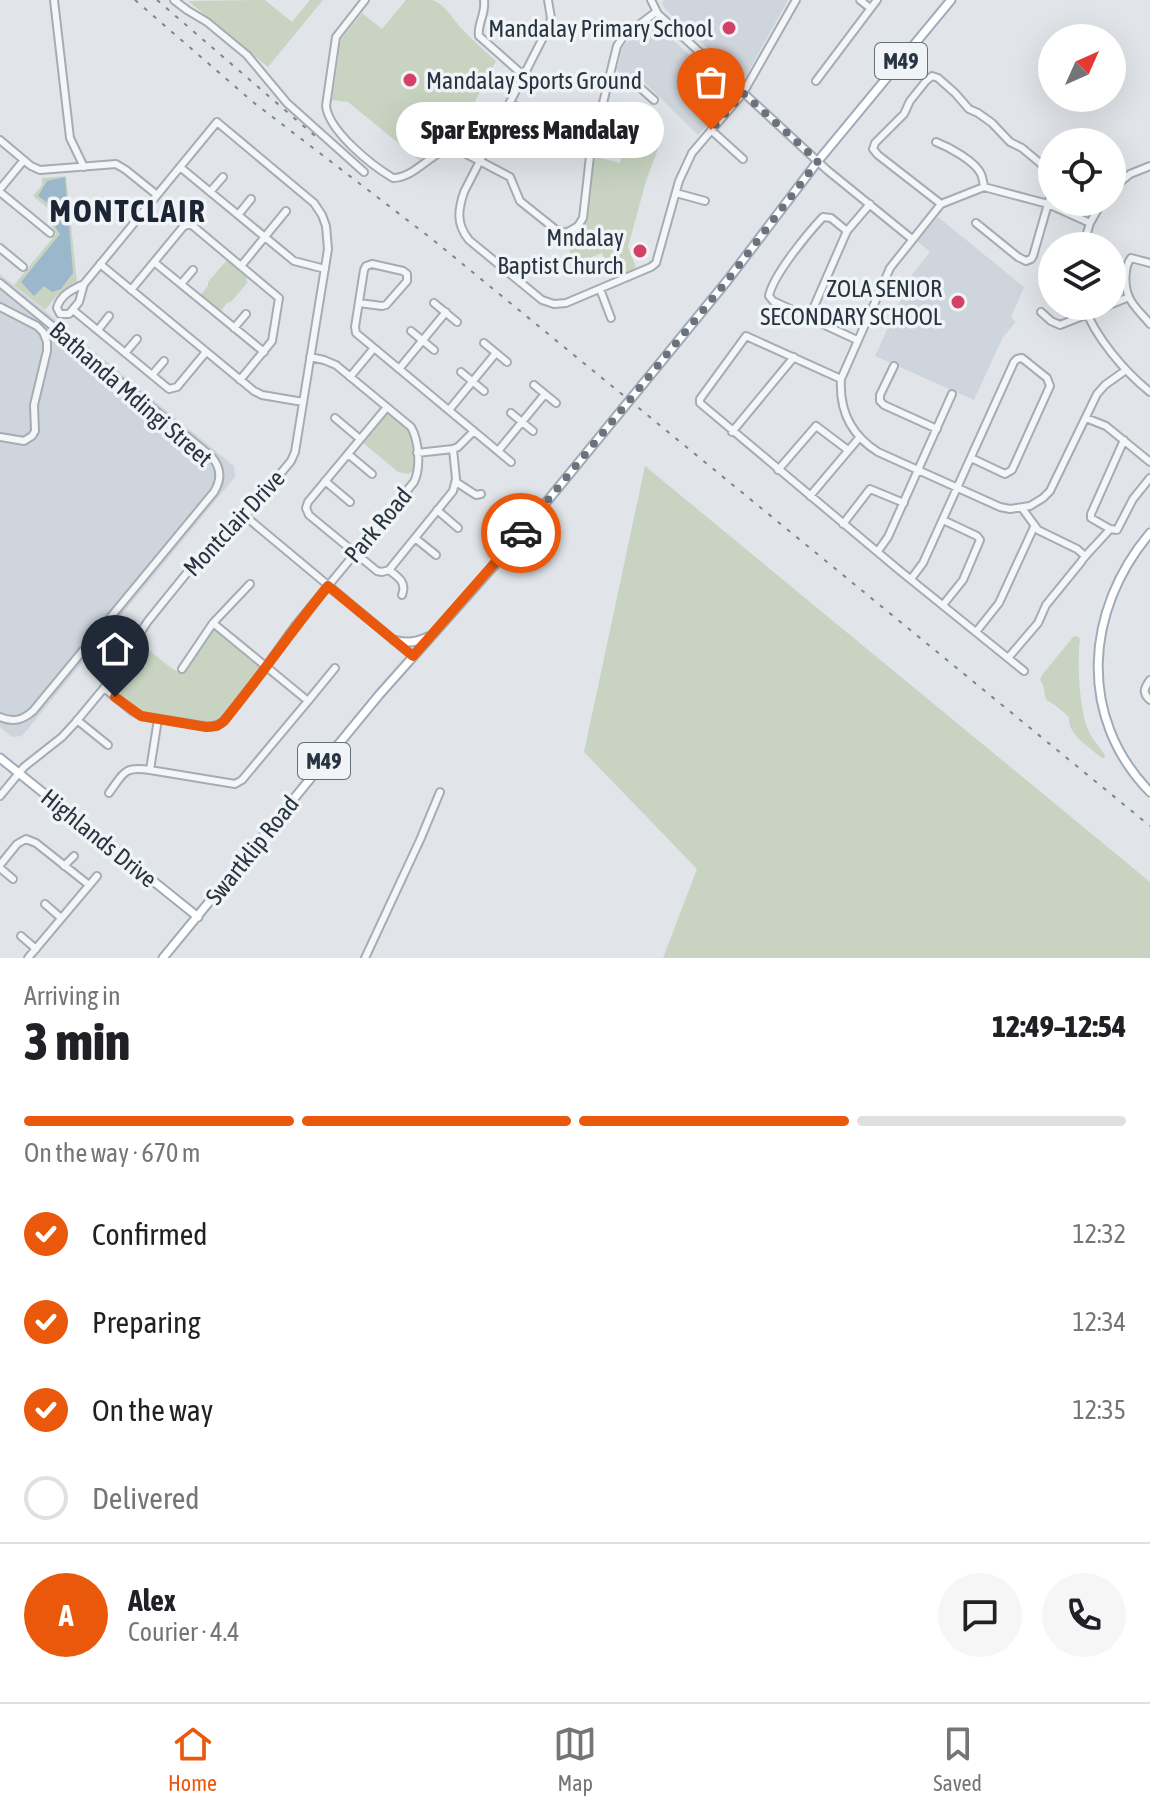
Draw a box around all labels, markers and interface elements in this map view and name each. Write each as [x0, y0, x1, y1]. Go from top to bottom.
place label: Mandalay Primary School [488, 15, 714, 42]
marker: Mandalay Primary School [720, 19, 738, 37]
north arrow [1038, 24, 1126, 112]
map controls [1038, 24, 1126, 320]
road number: M49 [875, 43, 927, 79]
pin [677, 48, 745, 130]
icon: bag [689, 60, 733, 104]
place label: Mandalay Sports Ground [426, 67, 642, 94]
marker: Mandalay Sports Ground [401, 71, 419, 89]
callout: Spar Express Mandalay [395, 102, 663, 158]
text: Spar Express Mandalay [421, 115, 639, 145]
button: locate [1038, 128, 1126, 216]
district label: MONTCLAIR [49, 192, 207, 229]
place label: Mndalay Baptist Church [497, 224, 624, 279]
button: layers [1038, 232, 1126, 320]
marker: Mndalay Baptist Church [631, 242, 649, 260]
place label: ZOLA SENIOR SECONDARY SCHOOL [760, 275, 943, 330]
marker: ZOLA SENIOR SECONDARY SCHOOL [949, 293, 967, 311]
street label: Bathanda Mdingi Street [44, 316, 218, 472]
street label: Montclair Drive [178, 465, 290, 581]
street label: Park Road [339, 482, 417, 568]
courier [481, 493, 561, 573]
icon: car [499, 511, 543, 555]
pin [81, 615, 149, 697]
icon: home [93, 627, 137, 671]
road number: M49 [298, 743, 350, 779]
street label: Highlands Drive [36, 783, 162, 893]
street label: Swartklip Road [200, 790, 304, 910]
text: Arriving in [24, 981, 121, 1011]
text: 12:49–12:54 [992, 1009, 1126, 1043]
text: 3 min [24, 1011, 130, 1071]
text: On the way · 670 m [24, 1138, 201, 1168]
icon: check [24, 1212, 68, 1256]
text: Confirmed [92, 1217, 207, 1251]
text: 12:32 [1072, 1219, 1126, 1249]
icon: check [24, 1300, 68, 1344]
text: Preparing [92, 1305, 201, 1339]
text: 12:34 [1072, 1307, 1126, 1337]
icon: check [24, 1388, 68, 1432]
text: On the way [92, 1393, 213, 1427]
text: 12:35 [1072, 1395, 1126, 1425]
text: Delivered [92, 1481, 200, 1515]
button: chat [938, 1573, 1022, 1657]
button: phone [1042, 1573, 1126, 1657]
text: Alex [128, 1583, 176, 1617]
text: A [59, 1598, 73, 1632]
text: Courier · 4.4 [128, 1617, 239, 1647]
tab: Home [168, 1722, 217, 1796]
tab: Map [553, 1722, 597, 1796]
tab: Saved [933, 1722, 982, 1796]

